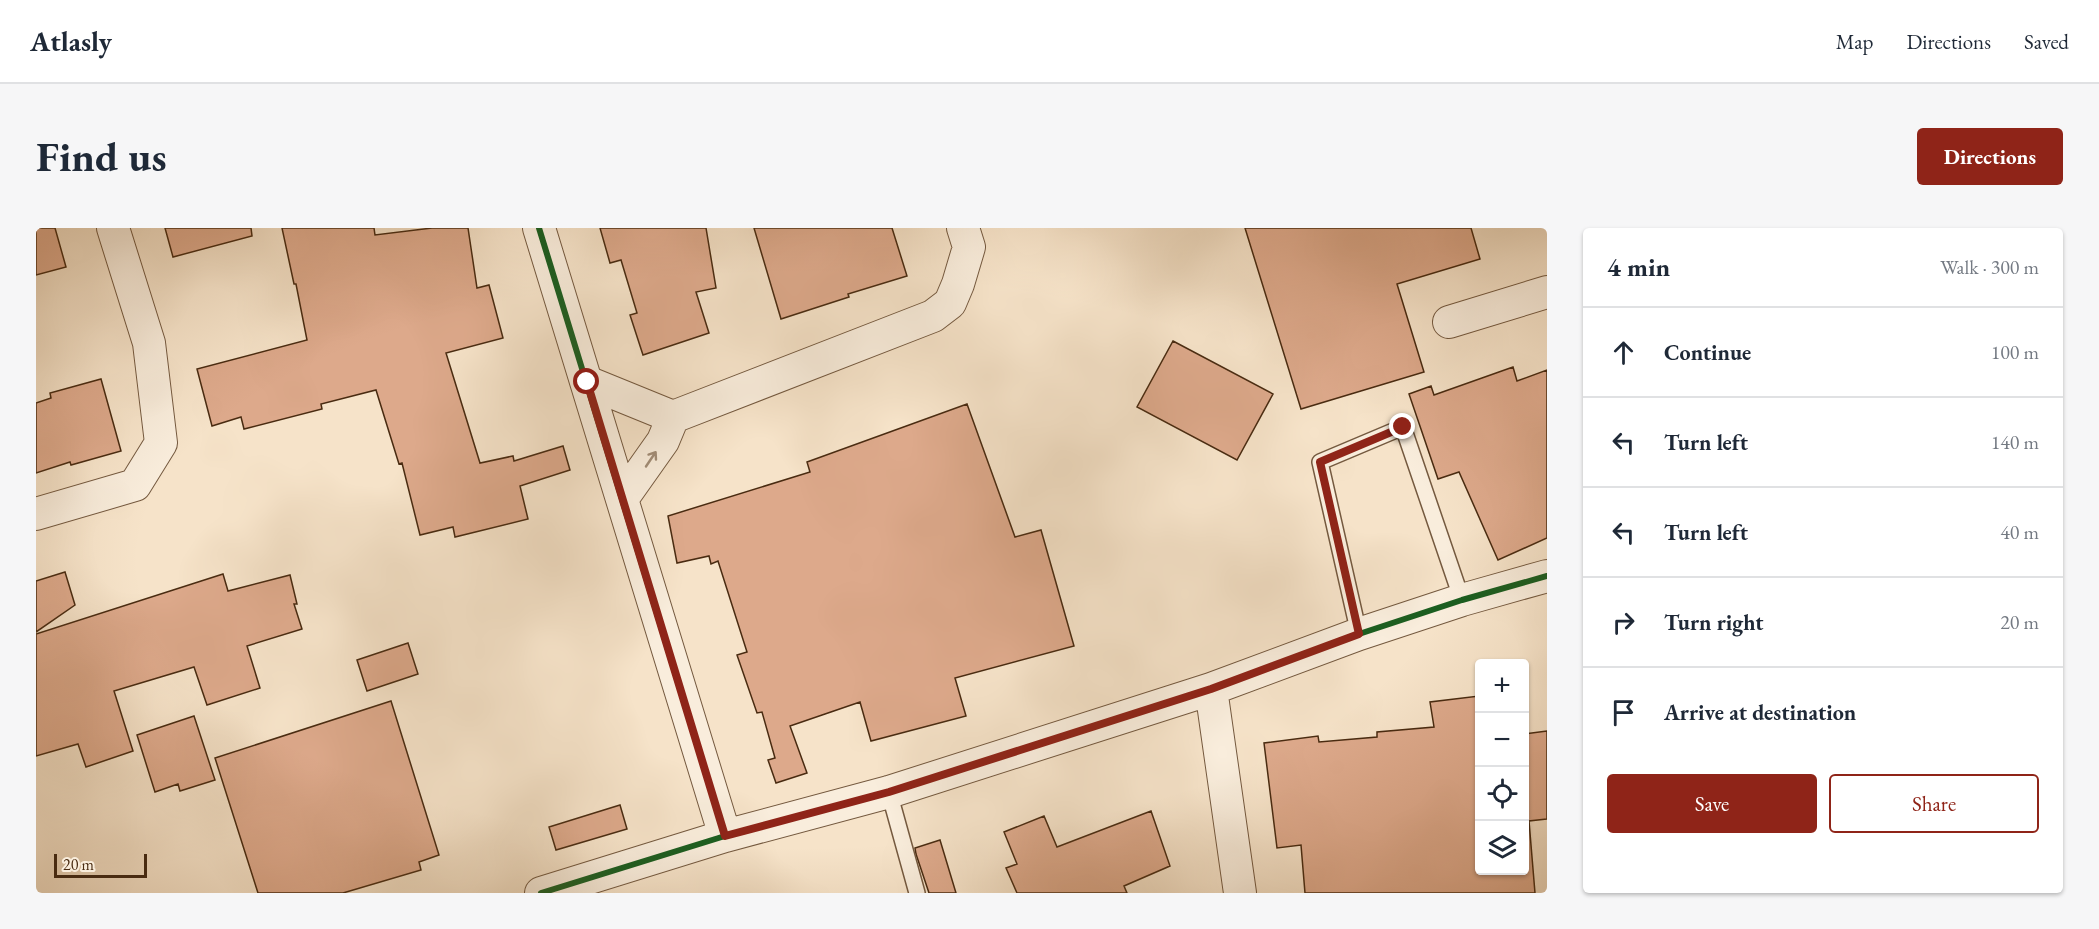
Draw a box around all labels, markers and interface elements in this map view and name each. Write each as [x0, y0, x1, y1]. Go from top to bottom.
text: Atlasly [30, 23, 112, 59]
text: Map [1836, 28, 1873, 55]
text: Directions [1906, 28, 1991, 55]
text: Saved [2024, 28, 2069, 55]
button: Directions [1917, 128, 2063, 185]
text: Find us [36, 129, 167, 184]
text: 4 min [1607, 250, 1670, 284]
text: Walk · 300 m [1940, 254, 2039, 280]
icon: ahead [1607, 336, 1640, 369]
text: Continue [1664, 338, 1751, 367]
text: 100 m [1991, 339, 2039, 365]
route start [573, 368, 599, 394]
route end [1389, 413, 1415, 439]
icon: left [1607, 426, 1640, 459]
text: Turn left [1664, 428, 1748, 457]
text: 140 m [1991, 429, 2039, 455]
one-way arrow [645, 452, 657, 468]
icon: left [1607, 516, 1640, 549]
text: Turn left [1664, 518, 1748, 547]
text: 40 m [2000, 519, 2039, 545]
icon: right [1607, 606, 1640, 639]
text: Turn right [1664, 608, 1763, 637]
text: 20 m [2000, 609, 2039, 635]
map controls [1475, 659, 1529, 875]
button: + [1475, 659, 1529, 713]
icon: arrive [1607, 696, 1640, 729]
text: Arrive at destination [1664, 698, 1856, 727]
button: − [1475, 713, 1529, 767]
button: locate [1475, 767, 1529, 821]
button: Save [1607, 774, 1817, 833]
button: Share [1829, 774, 2039, 833]
button: layers [1475, 821, 1529, 875]
scale bar [54, 851, 147, 878]
text: 20 m [63, 854, 94, 875]

